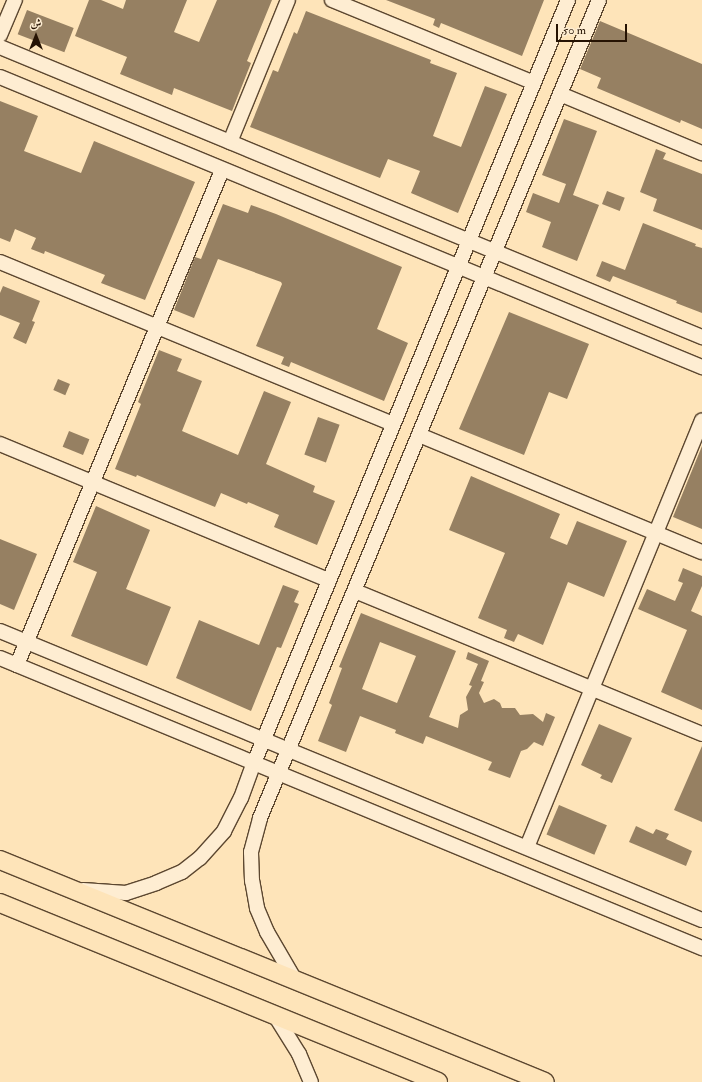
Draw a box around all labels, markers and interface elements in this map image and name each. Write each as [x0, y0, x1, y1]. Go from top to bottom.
north arrow [16, 16, 56, 56]
scale bar [558, 16, 629, 42]
text: ش [31, 17, 41, 30]
text: 50 m [563, 23, 586, 38]

